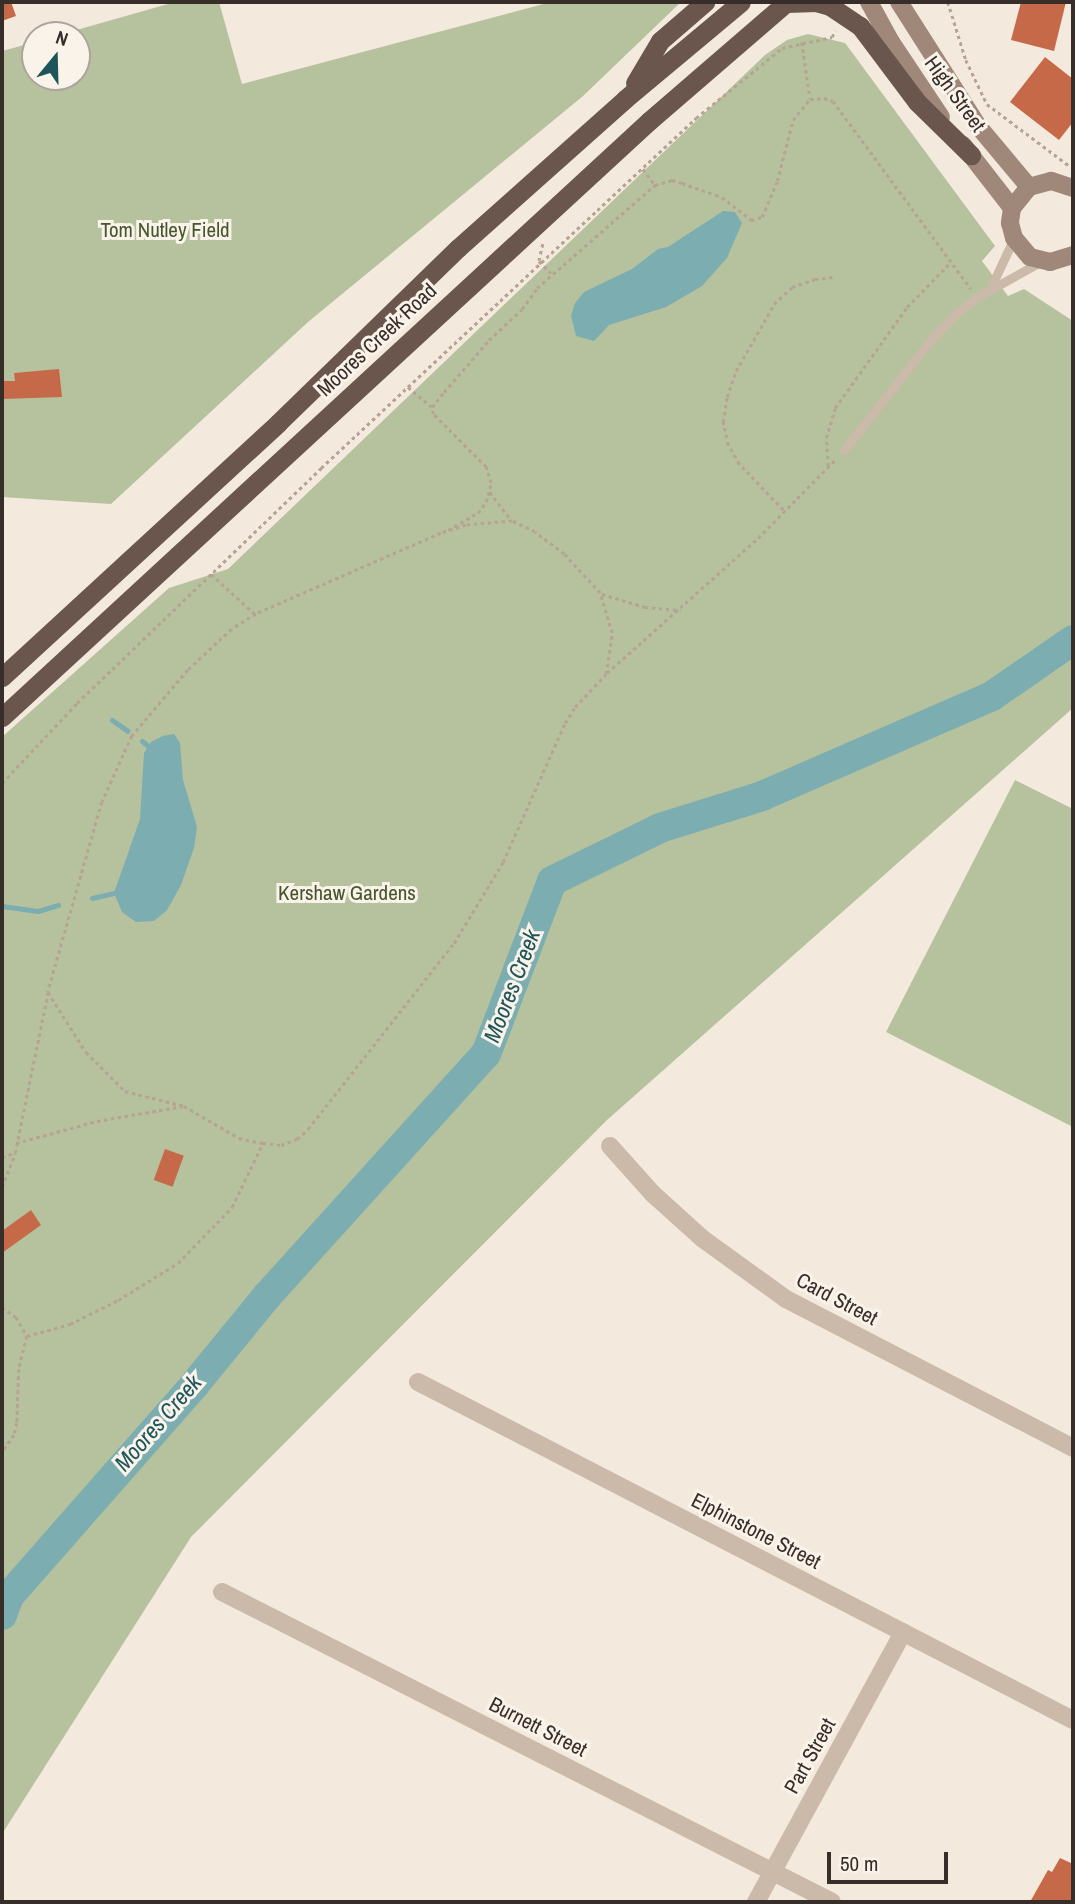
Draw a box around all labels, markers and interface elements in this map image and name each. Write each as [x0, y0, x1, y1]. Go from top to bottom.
north arrow [21, 21, 91, 91]
text: N [53, 24, 72, 52]
street label: High Street [919, 51, 991, 137]
park label: Tom Nutley Field [100, 217, 230, 243]
street label: Moores Creek Road [312, 278, 442, 402]
park label: Kershaw Gardens [278, 880, 416, 906]
water label: Moores Creek [478, 926, 546, 1046]
street label: Card Street [792, 1267, 882, 1331]
water label: Moores Creek [109, 1369, 207, 1477]
street label: Elphinstone Street [687, 1488, 825, 1574]
street label: Burnett Street [485, 1692, 591, 1762]
street label: Part Street [779, 1714, 841, 1798]
scale bar [830, 1838, 951, 1882]
text: 50 m [840, 1849, 878, 1878]

